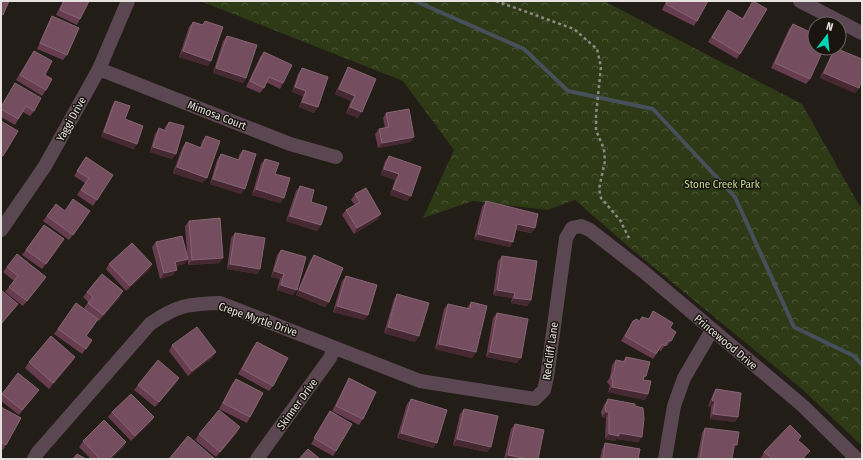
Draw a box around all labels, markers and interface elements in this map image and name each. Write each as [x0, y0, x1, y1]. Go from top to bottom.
north arrow [807, 16, 847, 56]
text: N [825, 20, 835, 34]
street label: Yaggi Drive [54, 95, 89, 144]
street label: Mimosa Court [186, 98, 248, 133]
park label: Stone Creek Park [684, 178, 761, 191]
street label: Crepe Myrtle Drive [217, 300, 299, 339]
street label: Princewood Drive [691, 312, 760, 373]
street label: Redcliff Lane [540, 321, 561, 381]
street label: Skinner Drive [274, 376, 320, 432]

